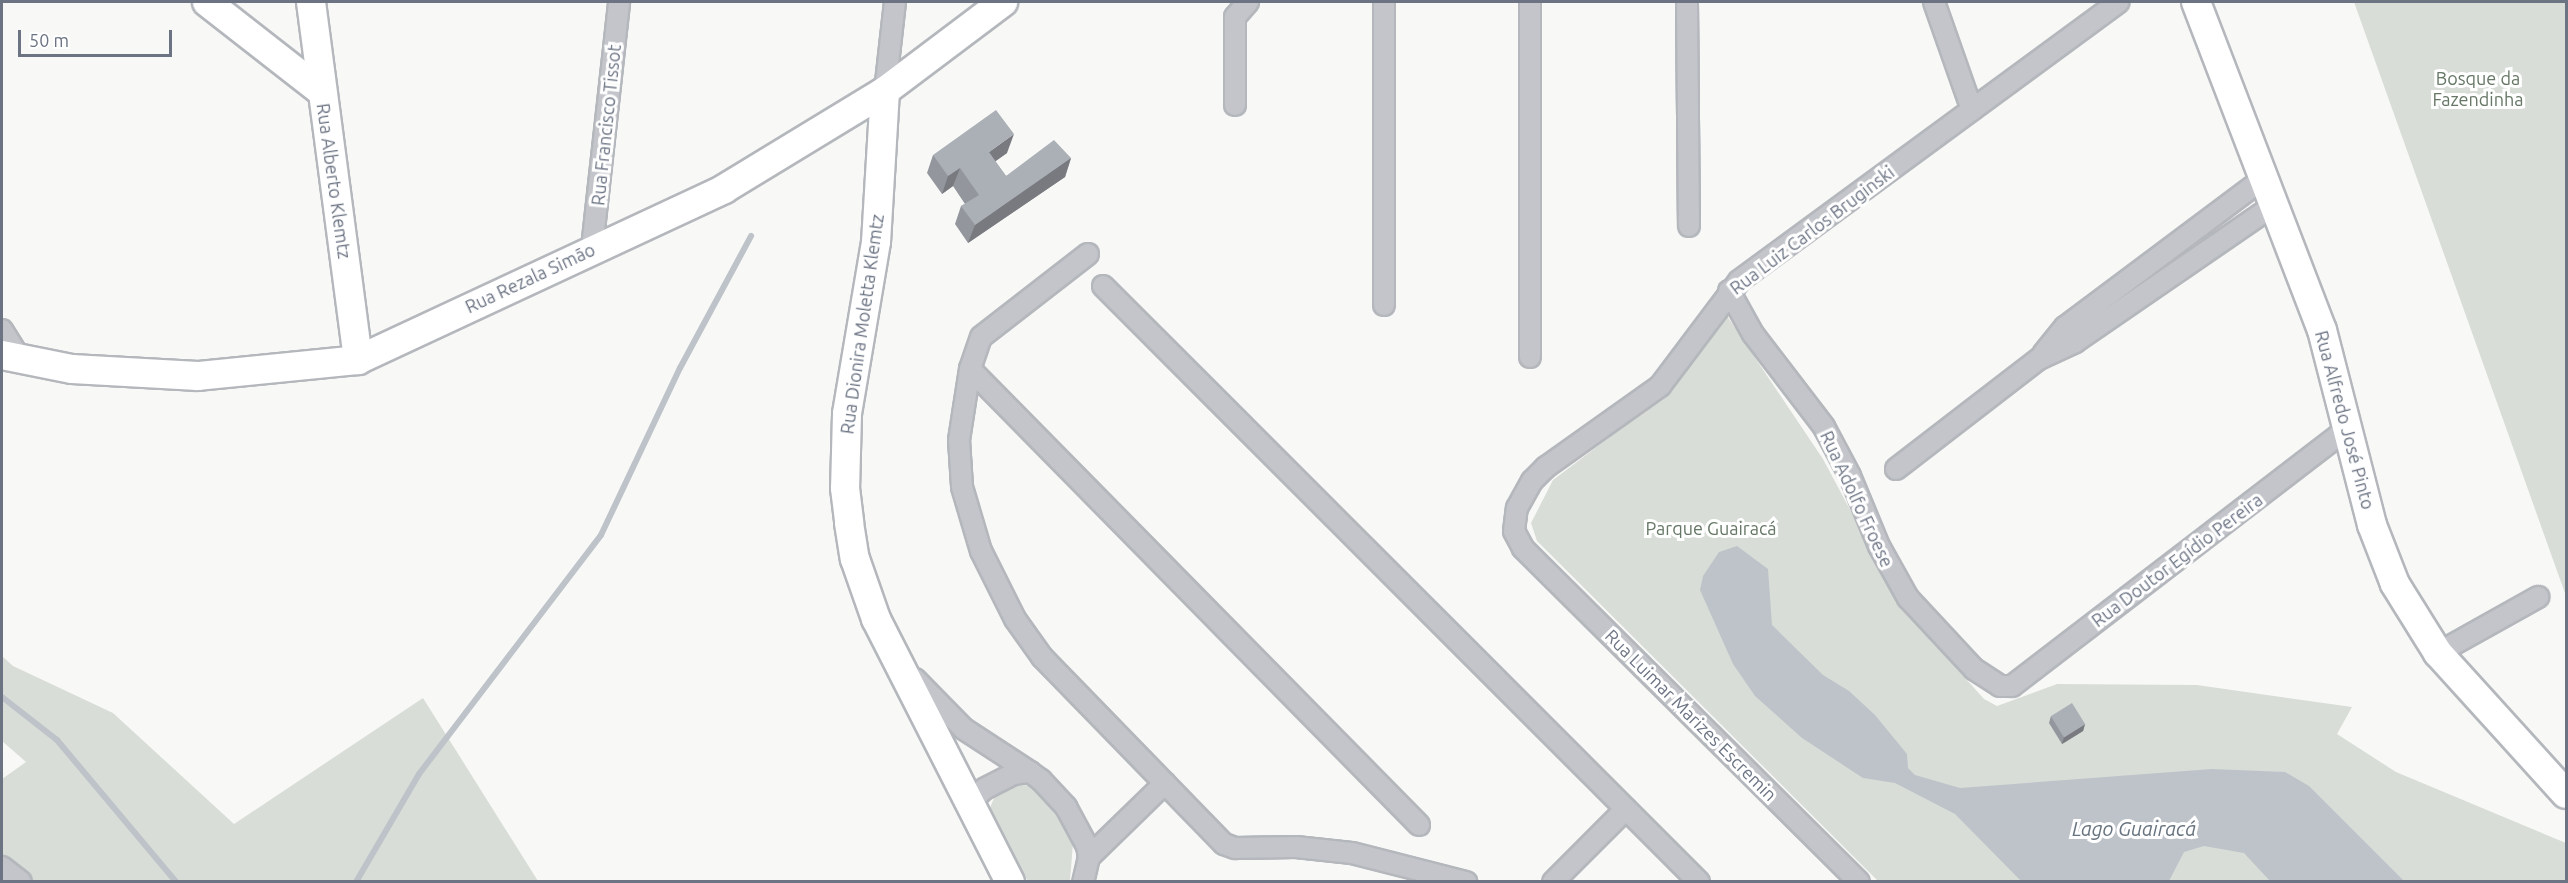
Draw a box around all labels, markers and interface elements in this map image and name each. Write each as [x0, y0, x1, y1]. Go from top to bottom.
scale bar [21, 18, 176, 56]
text: 50 m [29, 30, 69, 50]
street label: Rua Francisco Tissot [587, 43, 625, 207]
park label: Bosque da Fazendinha [2432, 68, 2524, 110]
street label: Rua Alberto Klemtz [312, 102, 356, 260]
street label: Rua Luiz Carlos Bruginski [1726, 161, 1898, 299]
street label: Rua Dionira Moletta Klemtz [836, 213, 888, 435]
street label: Rua Rezala Simão [462, 238, 598, 318]
street label: Rua Alfredo José Pinto [2311, 328, 2379, 512]
street label: Rua Adolfo Froese [1816, 427, 1898, 571]
street label: Rua Doutor Egídio Pereira [2087, 489, 2267, 631]
park label: Parque Guairacá [1646, 517, 1776, 539]
street label: Rua Luimar Marizes Escremin [1601, 625, 1781, 805]
water label: Lago Guairacá [2072, 816, 2196, 840]

